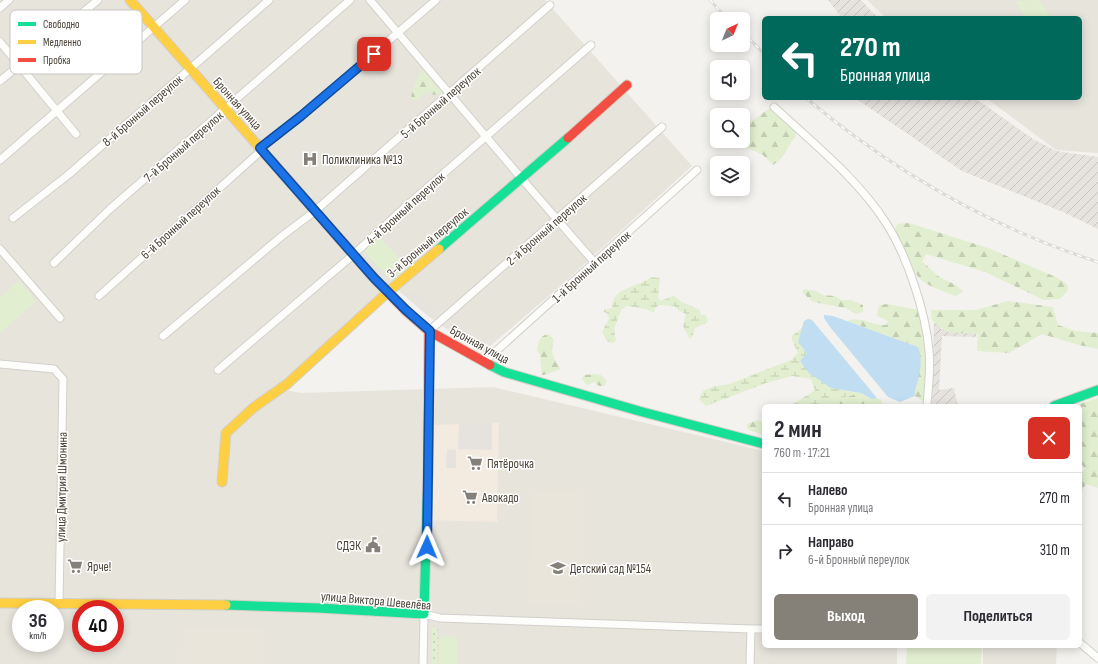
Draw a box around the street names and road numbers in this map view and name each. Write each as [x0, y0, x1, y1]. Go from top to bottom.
street label: 5-й Бронный переулок [397, 64, 484, 142]
street label: 8-й Бронный переулок [99, 71, 186, 150]
street label: Бронная улица [209, 74, 265, 133]
street label: 7-й Бронный переулок [141, 108, 227, 186]
street label: 4-й Бронный переулок [363, 169, 449, 249]
street label: 6-й Бронный переулок [138, 183, 224, 263]
street label: 2-й Бронный переулок [503, 190, 590, 269]
street label: 3-й Бронный переулок [384, 204, 472, 281]
street label: 1-й Бронный переулок [549, 227, 634, 306]
street label: Бронная улица [447, 322, 512, 368]
street label: улица Дмитрия Шмонина [53, 432, 71, 542]
street label: улица Виктора Шевелёва [320, 588, 432, 614]

